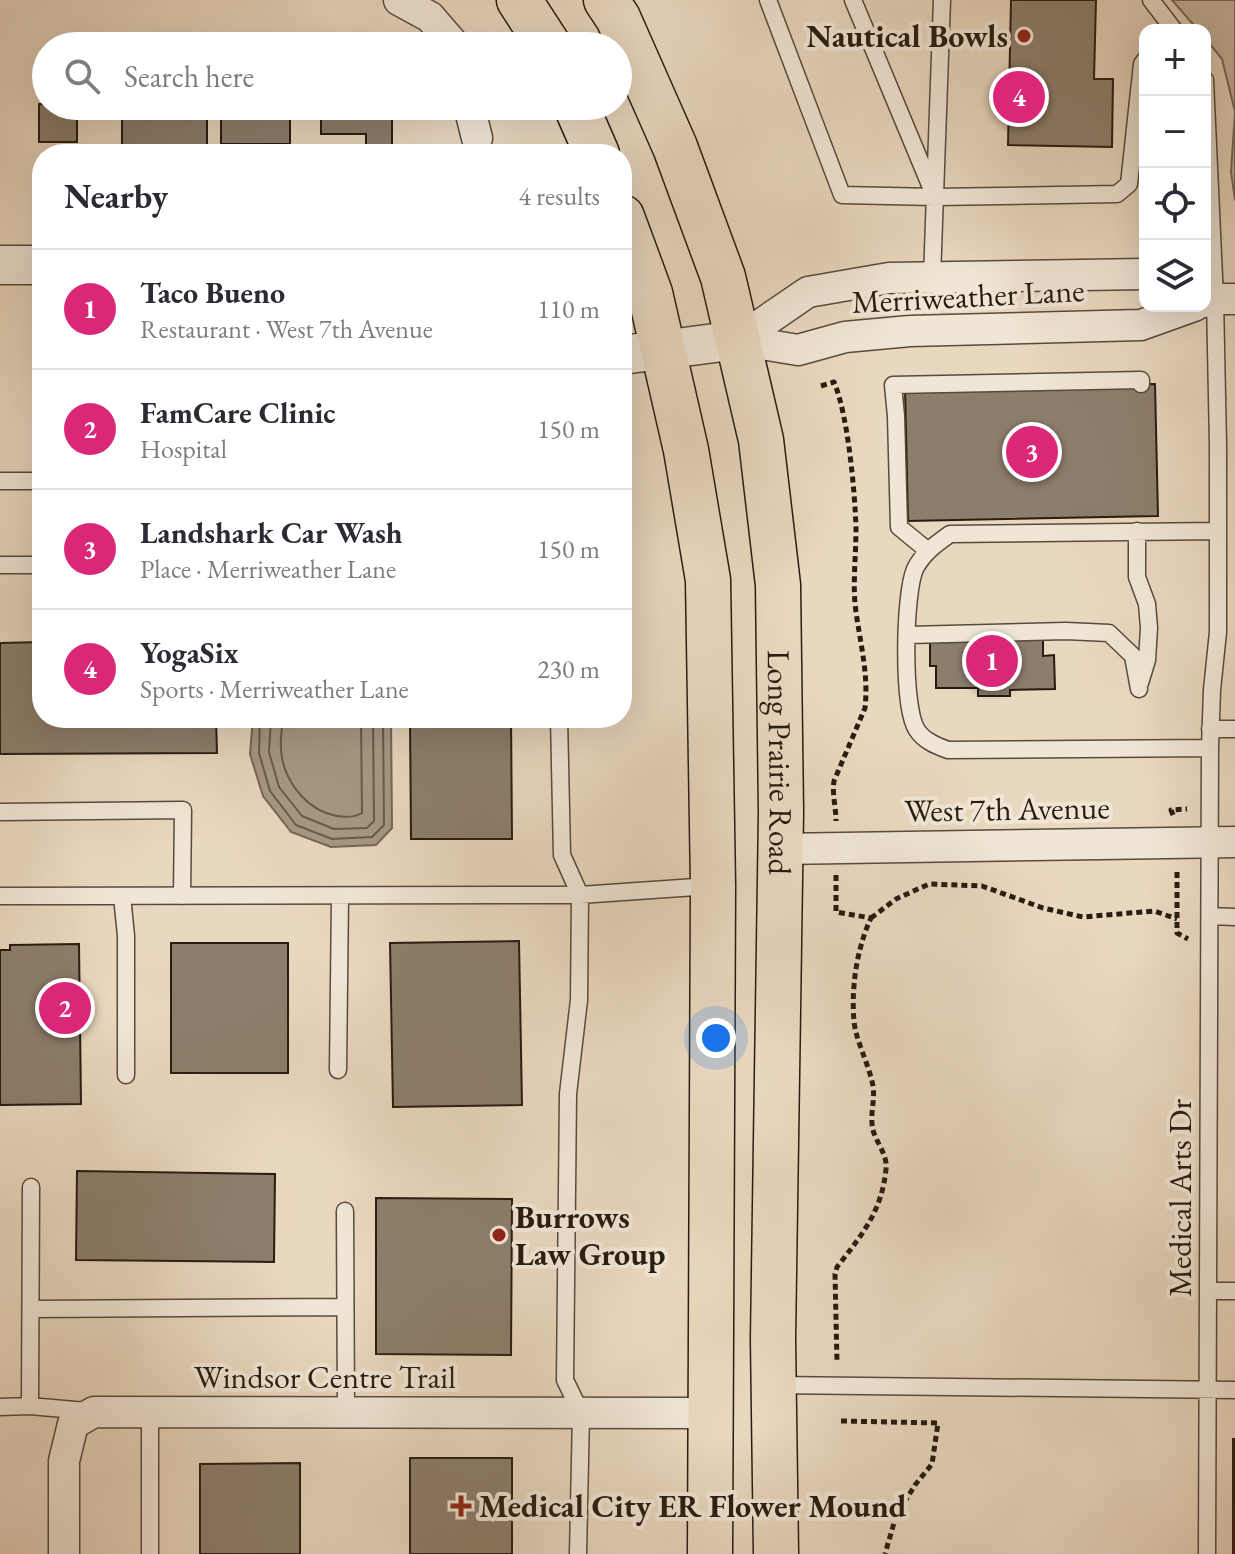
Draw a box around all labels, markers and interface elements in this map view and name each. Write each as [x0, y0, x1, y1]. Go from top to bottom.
place label: Nautical Bowls [806, 15, 1008, 57]
map controls [1139, 24, 1211, 312]
button: + [1139, 24, 1211, 96]
marker: Nautical Bowls [1015, 27, 1033, 45]
search box [32, 32, 632, 120]
icon: search [60, 54, 104, 98]
text: Search here [124, 57, 254, 96]
pin: 4 [993, 67, 1045, 127]
button: − [1139, 96, 1211, 168]
button: locate [1139, 168, 1211, 240]
text: Nearby [64, 174, 168, 218]
text: 4 results [519, 179, 600, 213]
button: layers [1139, 240, 1211, 312]
street label: Merriweather Lane [850, 269, 1086, 323]
text: Taco Bueno [140, 273, 285, 312]
text: 1 [83, 292, 97, 326]
text: 110 m [537, 292, 600, 326]
text: Restaurant · West 7th Avenue [140, 312, 433, 346]
text: FamCare Clinic [140, 393, 336, 432]
text: 2 [83, 412, 97, 446]
text: 150 m [537, 412, 600, 446]
pin: 3 [1006, 422, 1058, 482]
text: Hospital [140, 432, 227, 466]
text: Landshark Car Wash [140, 513, 403, 552]
text: 3 [83, 532, 97, 566]
text: 150 m [537, 532, 600, 566]
text: Place · Merriweather Lane [140, 552, 396, 586]
pin: 1 [966, 631, 1018, 691]
text: YogaSix [140, 633, 239, 672]
street label: Long Prairie Road [758, 649, 802, 876]
text: 4 [83, 652, 97, 686]
text: 230 m [537, 652, 600, 686]
text: Sports · Merriweather Lane [140, 672, 409, 706]
street label: West 7th Avenue [904, 786, 1110, 832]
pin: 2 [39, 978, 91, 1038]
your location [696, 1018, 736, 1058]
street label: Medical Arts Dr [1159, 1099, 1201, 1297]
place label: Burrows Law Group [515, 1196, 665, 1275]
marker: Burrows Law Group [490, 1226, 508, 1244]
street label: Windsor Centre Trail [194, 1356, 456, 1398]
place label: Medical City ER Flower Mound [479, 1485, 907, 1527]
marker: Medical City ER Flower Mound [450, 1495, 472, 1517]

